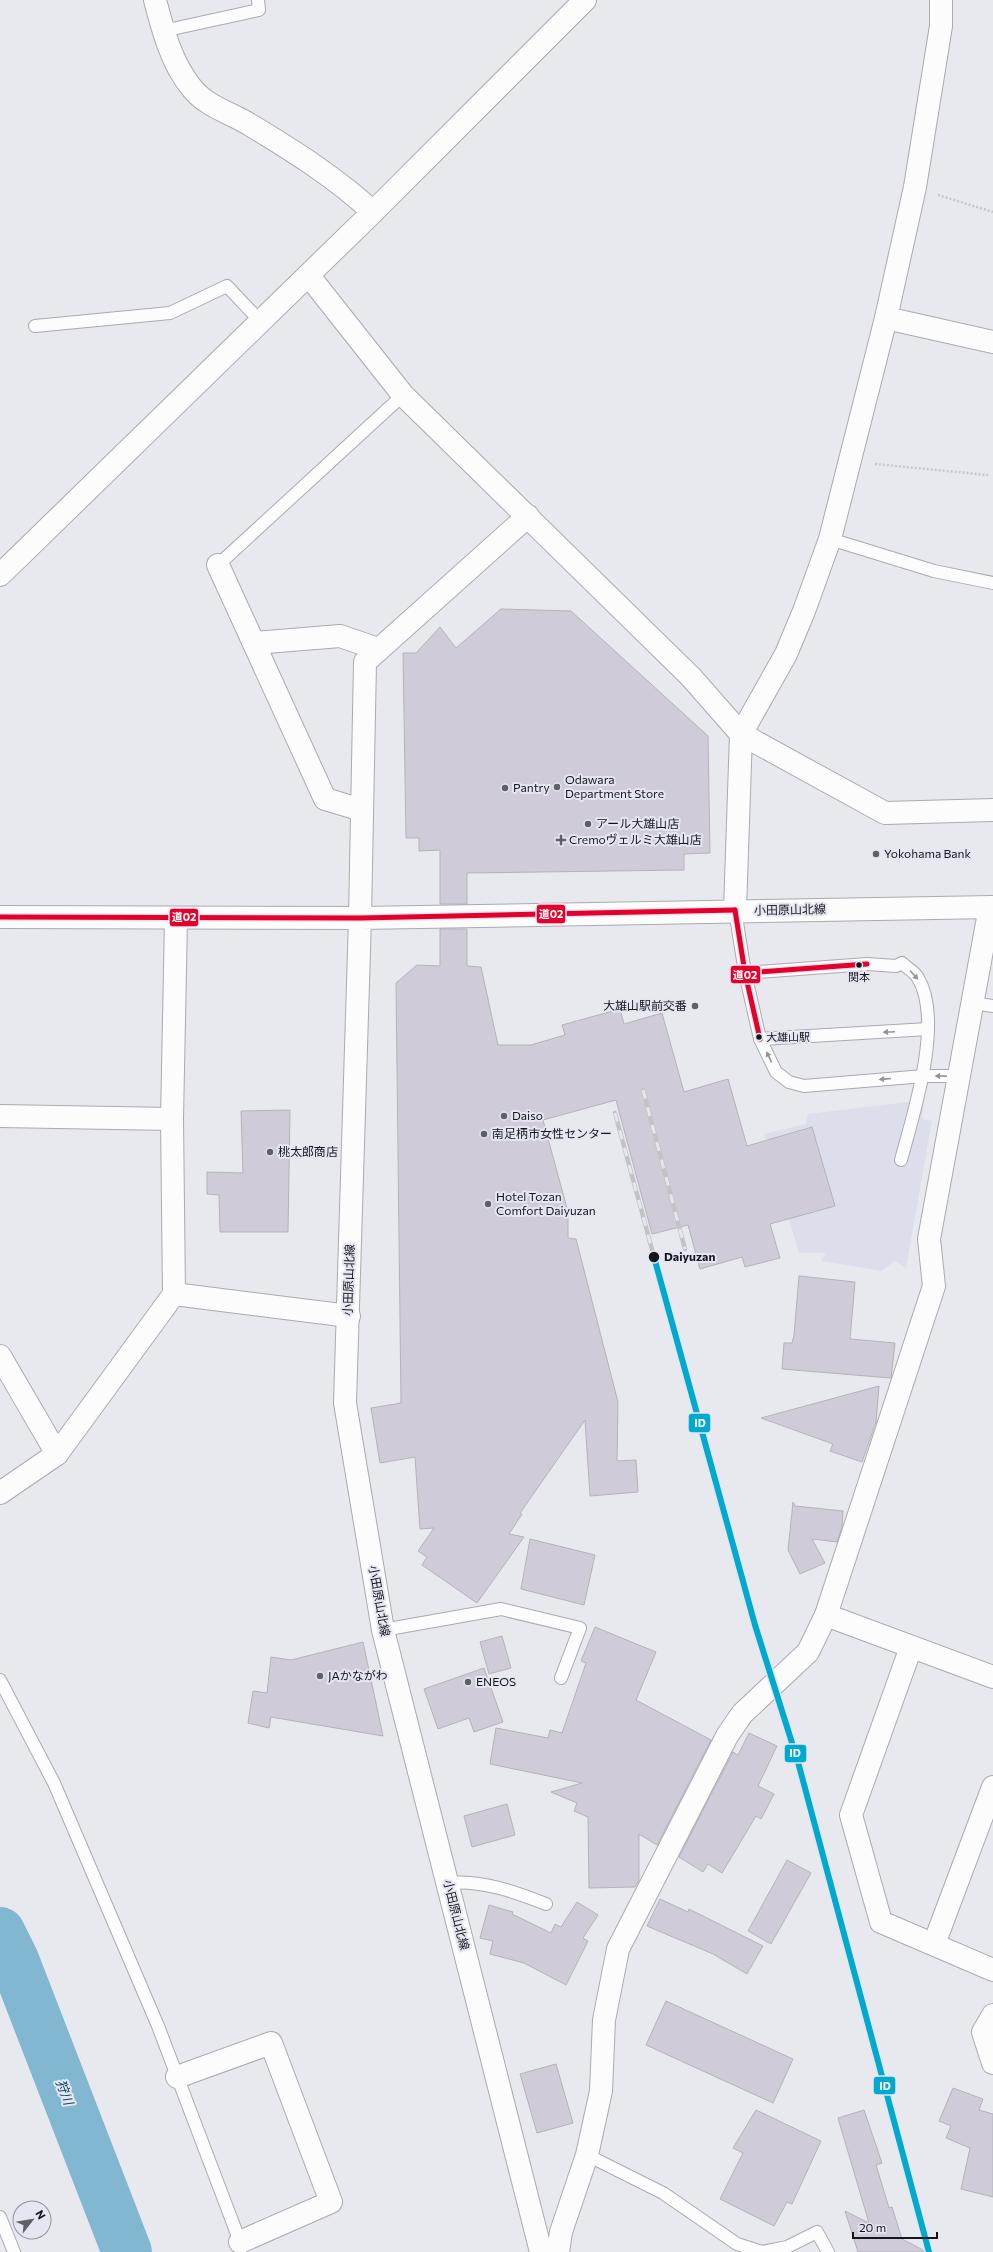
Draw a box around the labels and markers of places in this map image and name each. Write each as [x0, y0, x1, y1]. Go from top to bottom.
place label: Odawara Department Store [565, 772, 664, 800]
place label: Pantry [513, 780, 550, 794]
marker: Odawara Department Store [552, 782, 562, 792]
marker: Pantry [500, 783, 510, 793]
place label: アール大雄山店 [596, 816, 679, 830]
marker: アール大雄山店 [583, 819, 593, 829]
place label: Cremoヴェルミ大雄山店 [569, 832, 702, 846]
marker: Cremoヴェルミ大雄山店 [556, 835, 566, 845]
place label: Yokohama Bank [884, 846, 971, 860]
marker: Yokohama Bank [871, 849, 881, 859]
marker: 関本 [854, 960, 864, 970]
place label: 関本 [848, 970, 870, 983]
place label: 大雄山駅前交番 [603, 998, 687, 1012]
marker: 大雄山駅前交番 [690, 1001, 700, 1011]
place label: 大雄山駅 [766, 1030, 810, 1043]
marker: 大雄山駅 [754, 1032, 764, 1042]
place label: Daiso [512, 1108, 543, 1122]
marker: Daiso [499, 1111, 509, 1121]
place label: 南足柄市女性センター [492, 1126, 612, 1140]
marker: 南足柄市女性センター [479, 1129, 489, 1139]
place label: 桃太郎商店 [278, 1144, 338, 1158]
marker: 桃太郎商店 [265, 1147, 275, 1157]
place label: Hotel Tozan Comfort Daiyuzan [496, 1189, 596, 1217]
marker: Hotel Tozan Comfort Daiyuzan [483, 1199, 493, 1209]
place label: Daiyuzan [664, 1249, 715, 1263]
marker: Daiyuzan [647, 1250, 661, 1264]
place label: JAかながわ [328, 1668, 388, 1683]
marker: JAかながわ [315, 1671, 325, 1681]
place label: ENEOS [476, 1674, 516, 1688]
marker: ENEOS [463, 1677, 473, 1687]

